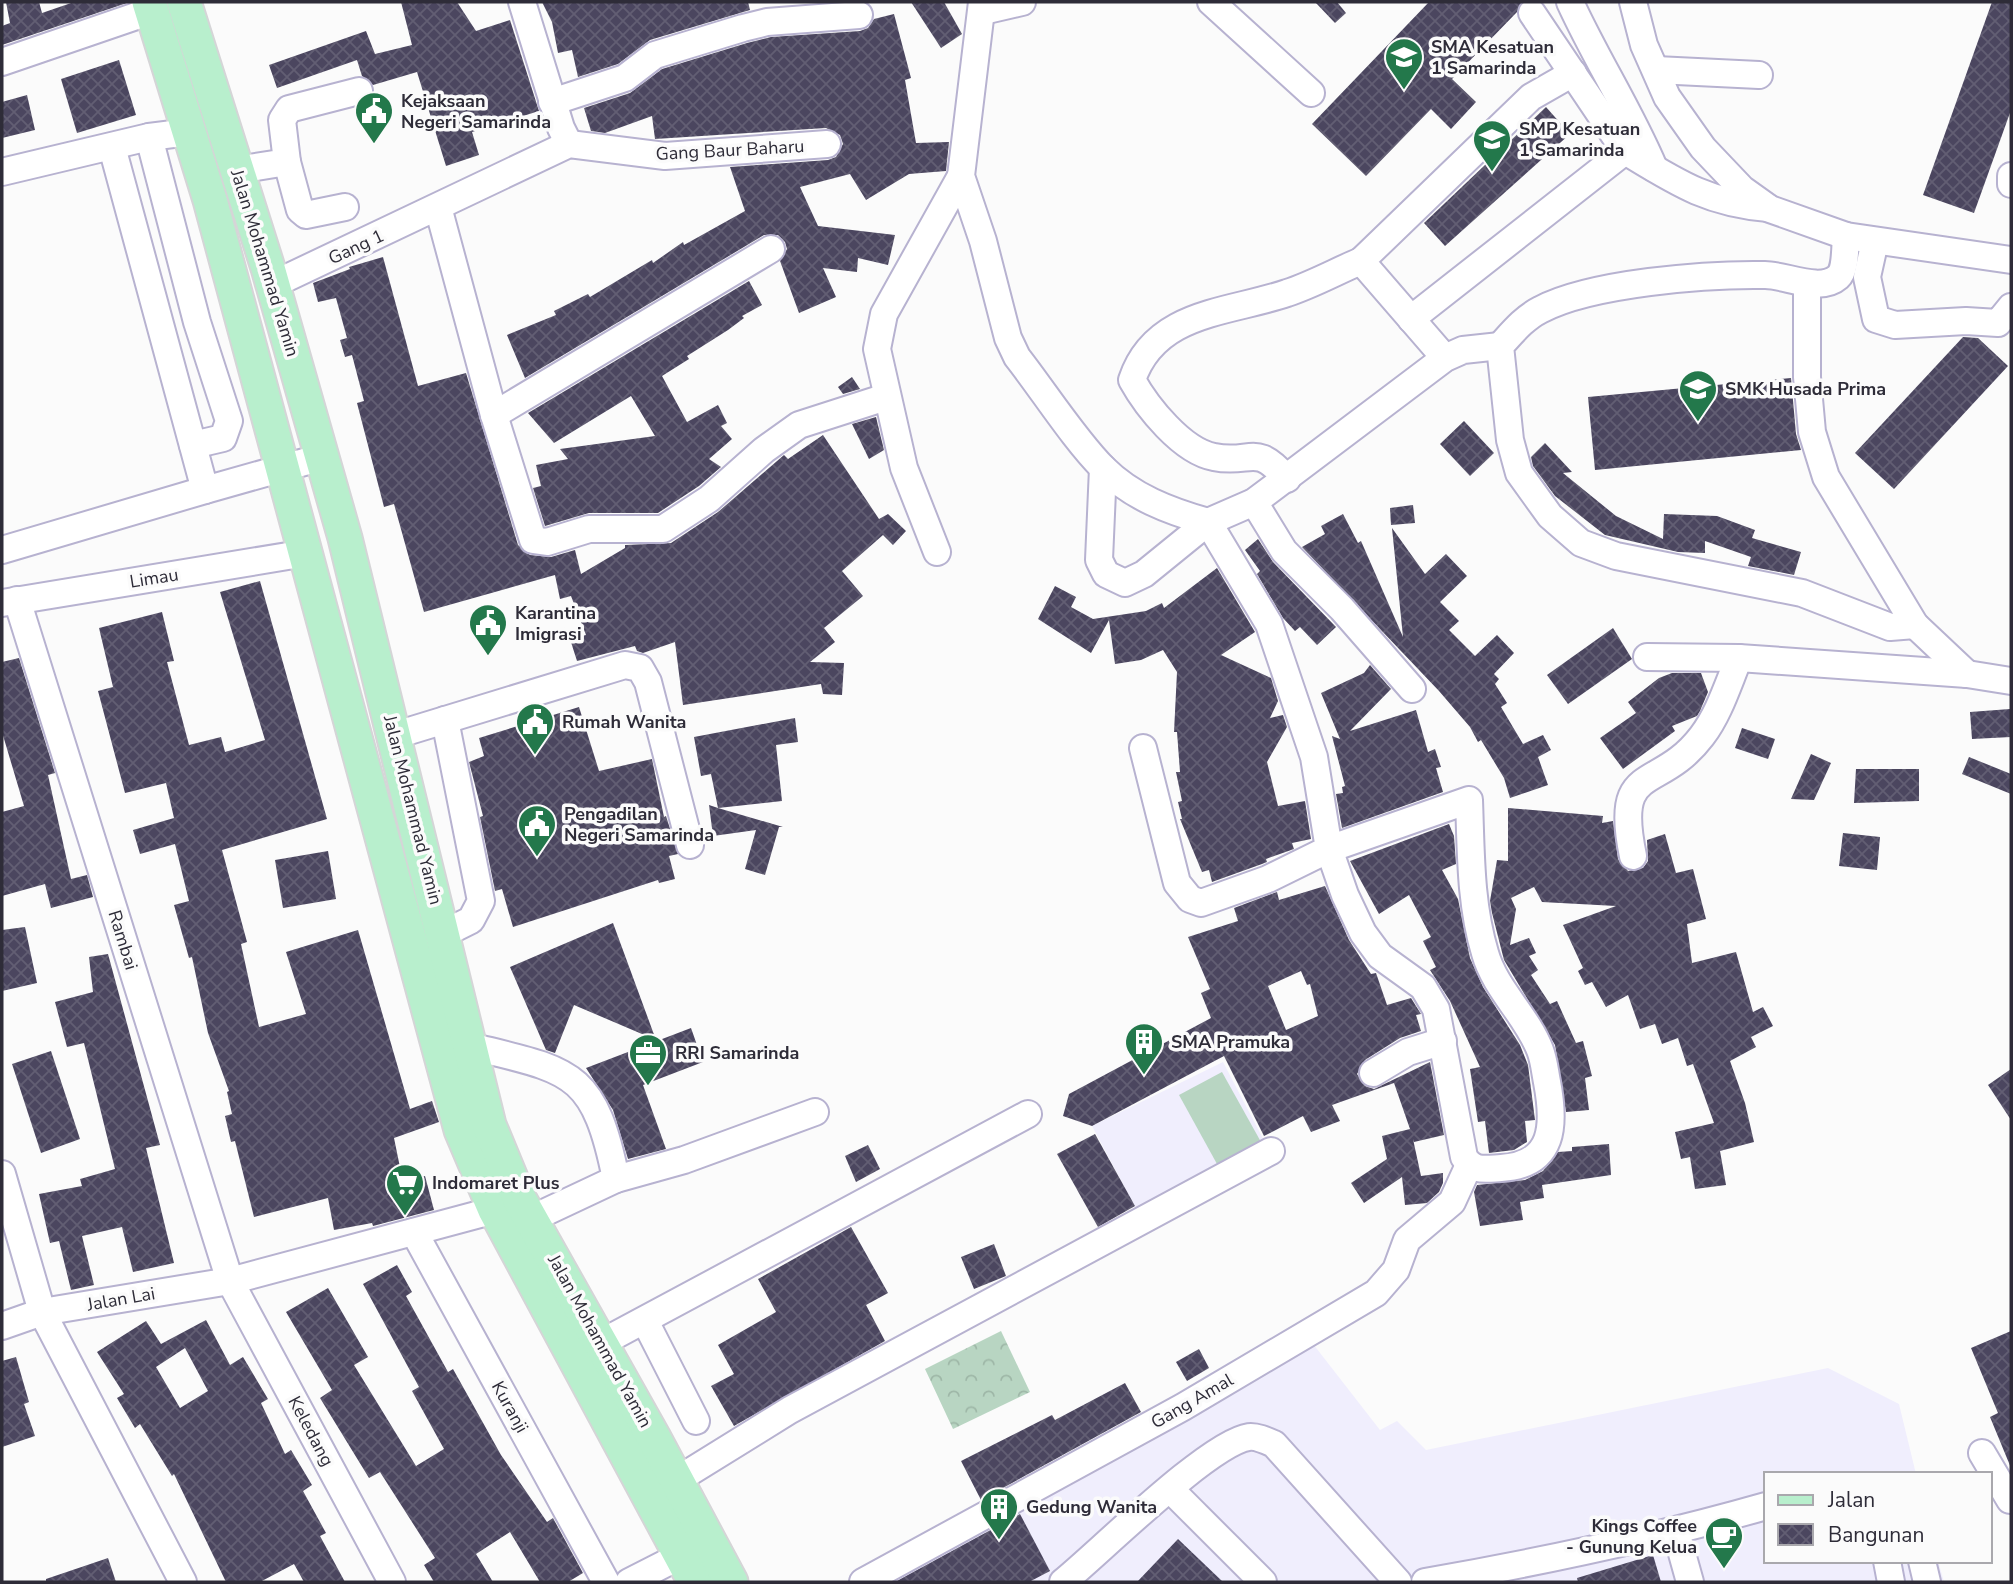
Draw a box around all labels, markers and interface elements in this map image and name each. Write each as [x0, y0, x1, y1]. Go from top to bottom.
place label: SMA Kesatuan 1 Samarinda [1431, 35, 1554, 80]
school or university icon: SMA Kesatuan 1 Samarinda [1383, 36, 1425, 91]
place label: Kejaksaan Negeri Samarinda [401, 89, 551, 134]
public building icon: Kejaksaan Negeri Samarinda [353, 90, 395, 145]
place label: SMP Kesatuan 1 Samarinda [1519, 117, 1640, 162]
school or university icon: SMP Kesatuan 1 Samarinda [1471, 118, 1513, 173]
street label: Gang Baur Baharu [655, 134, 805, 166]
street label: Jalan Mohammad Yamin [225, 166, 305, 359]
street label: Gang 1 [324, 224, 388, 270]
school or university icon: SMK Husada Prima [1677, 368, 1719, 423]
place label: SMK Husada Prima [1725, 377, 1886, 401]
street label: Limau [128, 562, 180, 594]
place label: Karantina Imigrasi [515, 601, 596, 646]
public building icon: Karantina Imigrasi [467, 602, 509, 657]
public building icon: Rumah Wanita [514, 701, 556, 756]
place label: Rumah Wanita [562, 710, 686, 734]
street label: Jalan Mohammad Yamin [378, 712, 448, 907]
place label: Pengadilan Negeri Samarinda [564, 802, 714, 847]
public building icon: Pengadilan Negeri Samarinda [516, 803, 558, 858]
street label: Rambai [103, 907, 143, 973]
building icon: SMA Pramuka [1123, 1021, 1165, 1076]
place label: SMA Pramuka [1171, 1030, 1290, 1054]
office icon: RRI Samarinda [627, 1032, 669, 1087]
place label: RRI Samarinda [675, 1041, 799, 1065]
supermarket icon: Indomaret Plus [384, 1162, 426, 1217]
place label: Indomaret Plus [432, 1171, 560, 1195]
street label: Jalan Mohammad Yamin [542, 1249, 658, 1432]
street label: Jalan Lai [84, 1281, 157, 1317]
street label: Gang Amal [1146, 1367, 1238, 1434]
street label: Kuranji [486, 1377, 534, 1437]
street label: Keledang [283, 1392, 339, 1470]
legend [1764, 1472, 1992, 1563]
building icon: Gedung Wanita [978, 1486, 1020, 1541]
text: Jalan [1827, 1486, 1875, 1514]
place label: Gedung Wanita [1026, 1495, 1157, 1519]
place label: Kings Coffee - Gunung Kelua [1566, 1514, 1697, 1559]
cafe icon: Kings Coffee - Gunung Kelua [1703, 1515, 1745, 1570]
text: Bangunan [1828, 1521, 1924, 1549]

